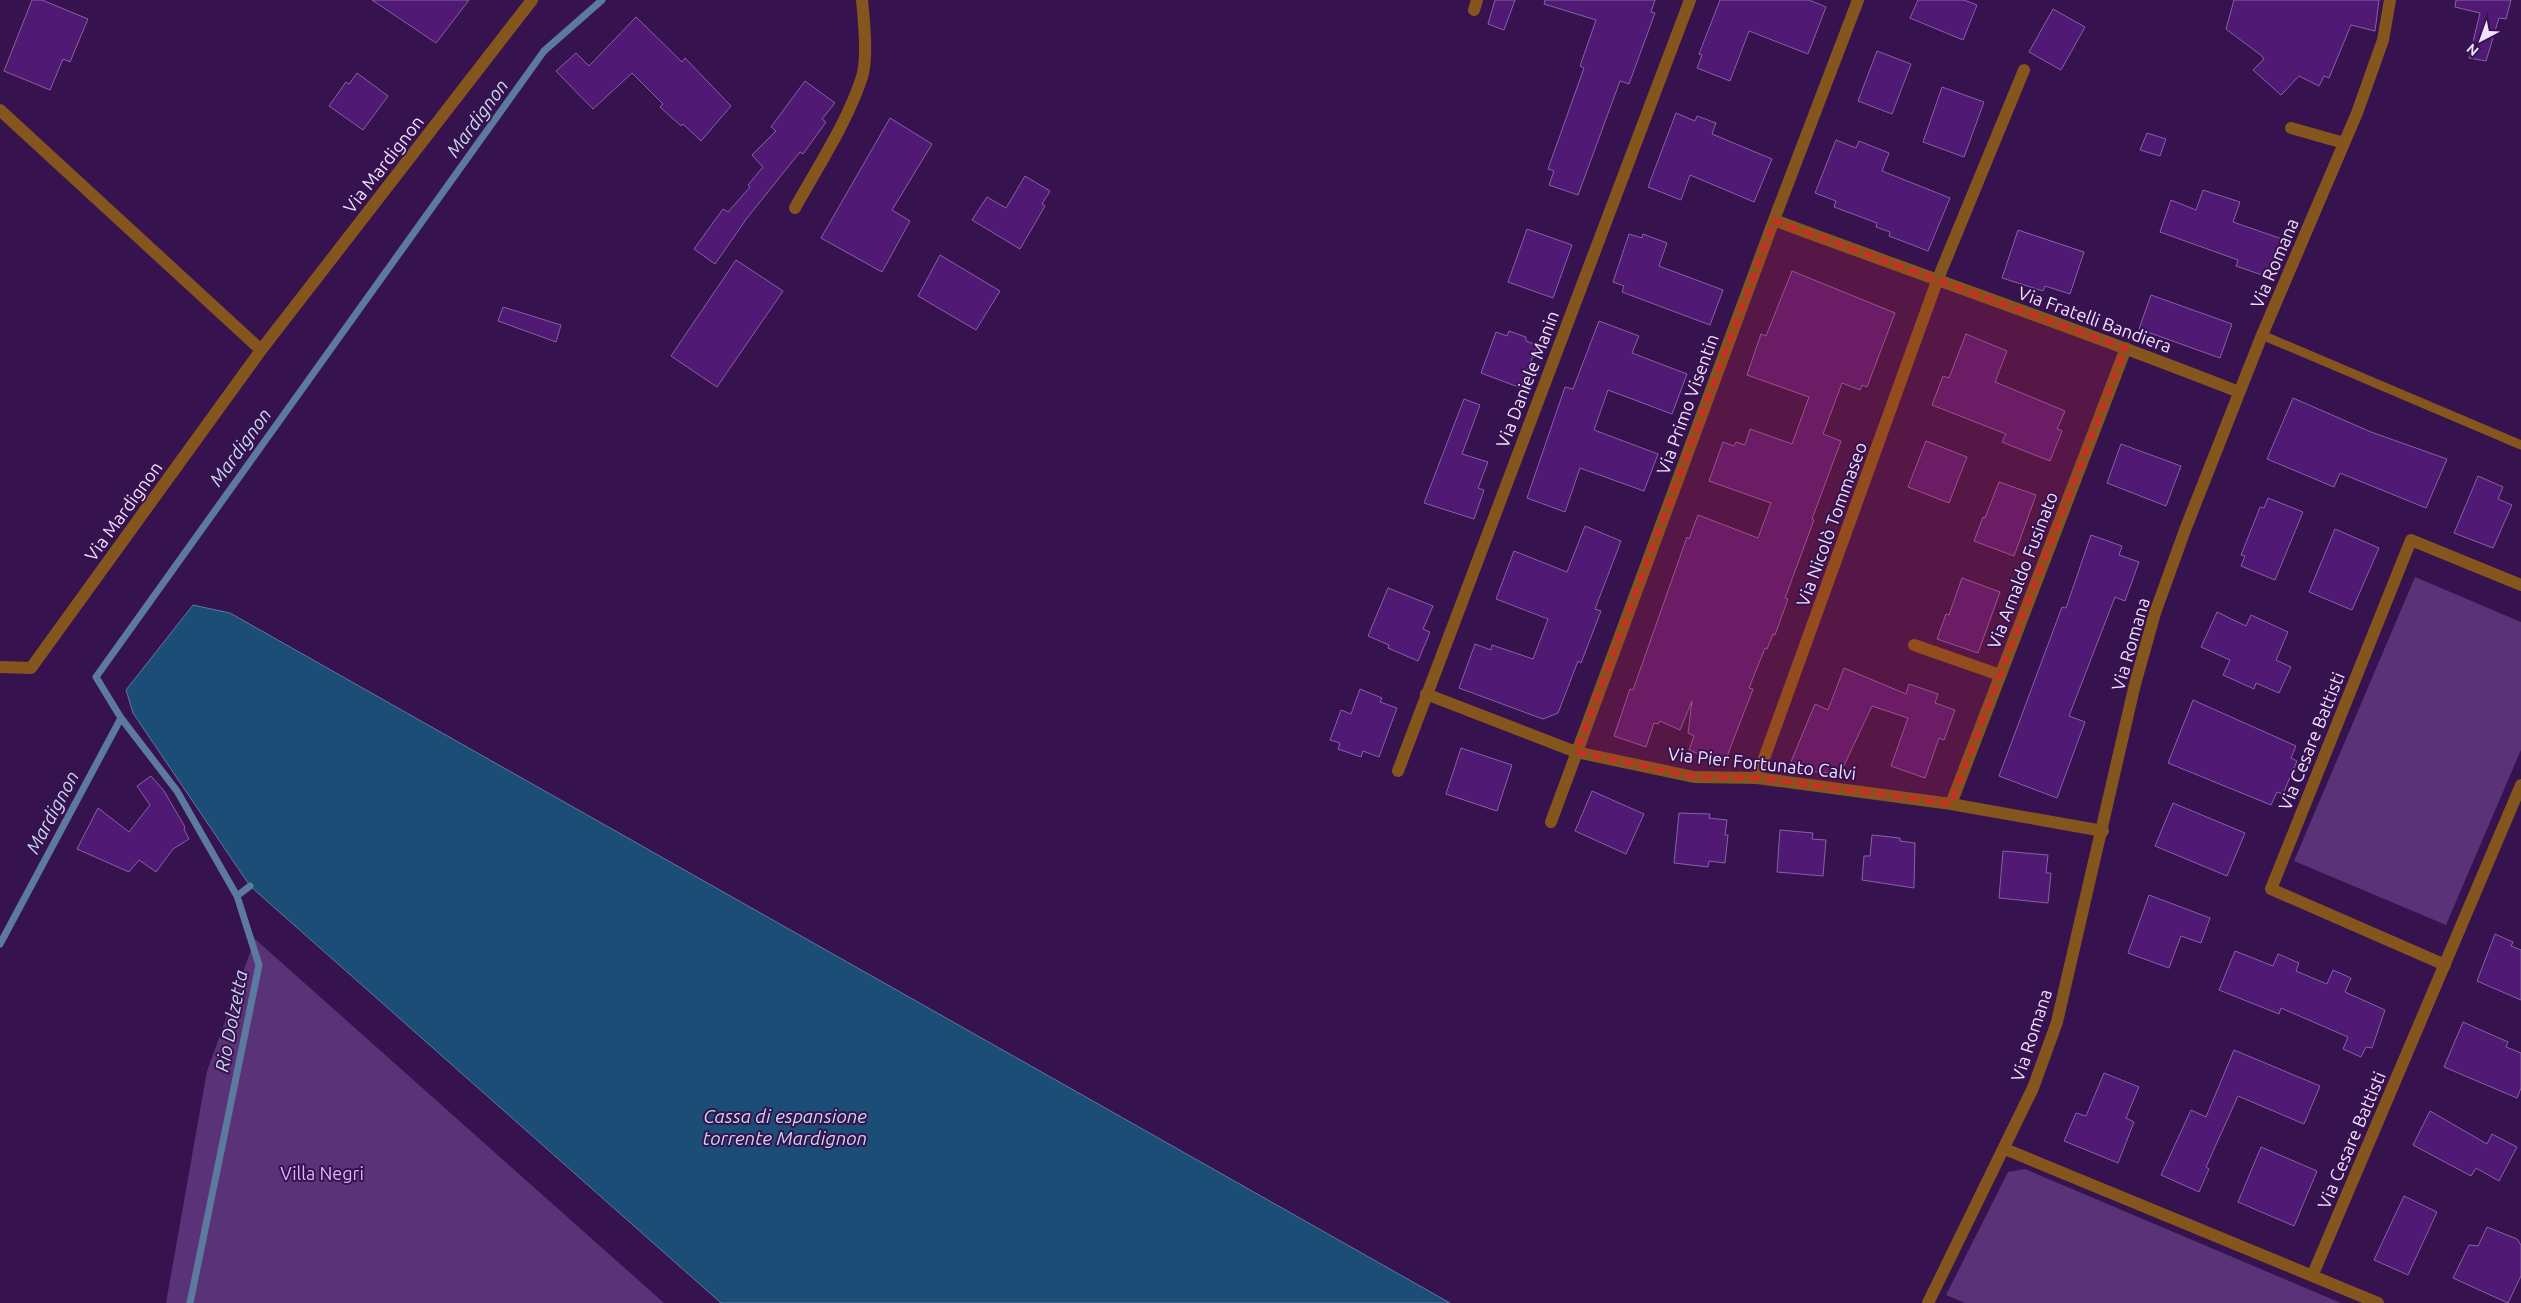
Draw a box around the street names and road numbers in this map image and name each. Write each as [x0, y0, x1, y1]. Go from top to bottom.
street label: Via Mardignon [339, 111, 427, 217]
street label: Via Romana [2246, 215, 2302, 311]
street label: Via Fratelli Bandiera [2016, 282, 2174, 356]
street label: Via Daniele Manin [1492, 308, 1562, 450]
street label: Via Primo Visentin [1652, 331, 1722, 477]
street label: Via Nicolò Tommaseo [1792, 439, 1870, 609]
street label: Via Mardignon [80, 457, 166, 565]
street label: Via Arnaldo Fusinato [1983, 489, 2061, 651]
street label: Via Romana [2107, 595, 2153, 693]
street label: Via Cesare Battisti [2274, 669, 2348, 813]
street label: Via Pier Fortunato Calvi [1667, 743, 1857, 783]
street label: Via Romana [2007, 986, 2055, 1084]
street label: Via Cesare Battisti [2313, 1068, 2389, 1212]

